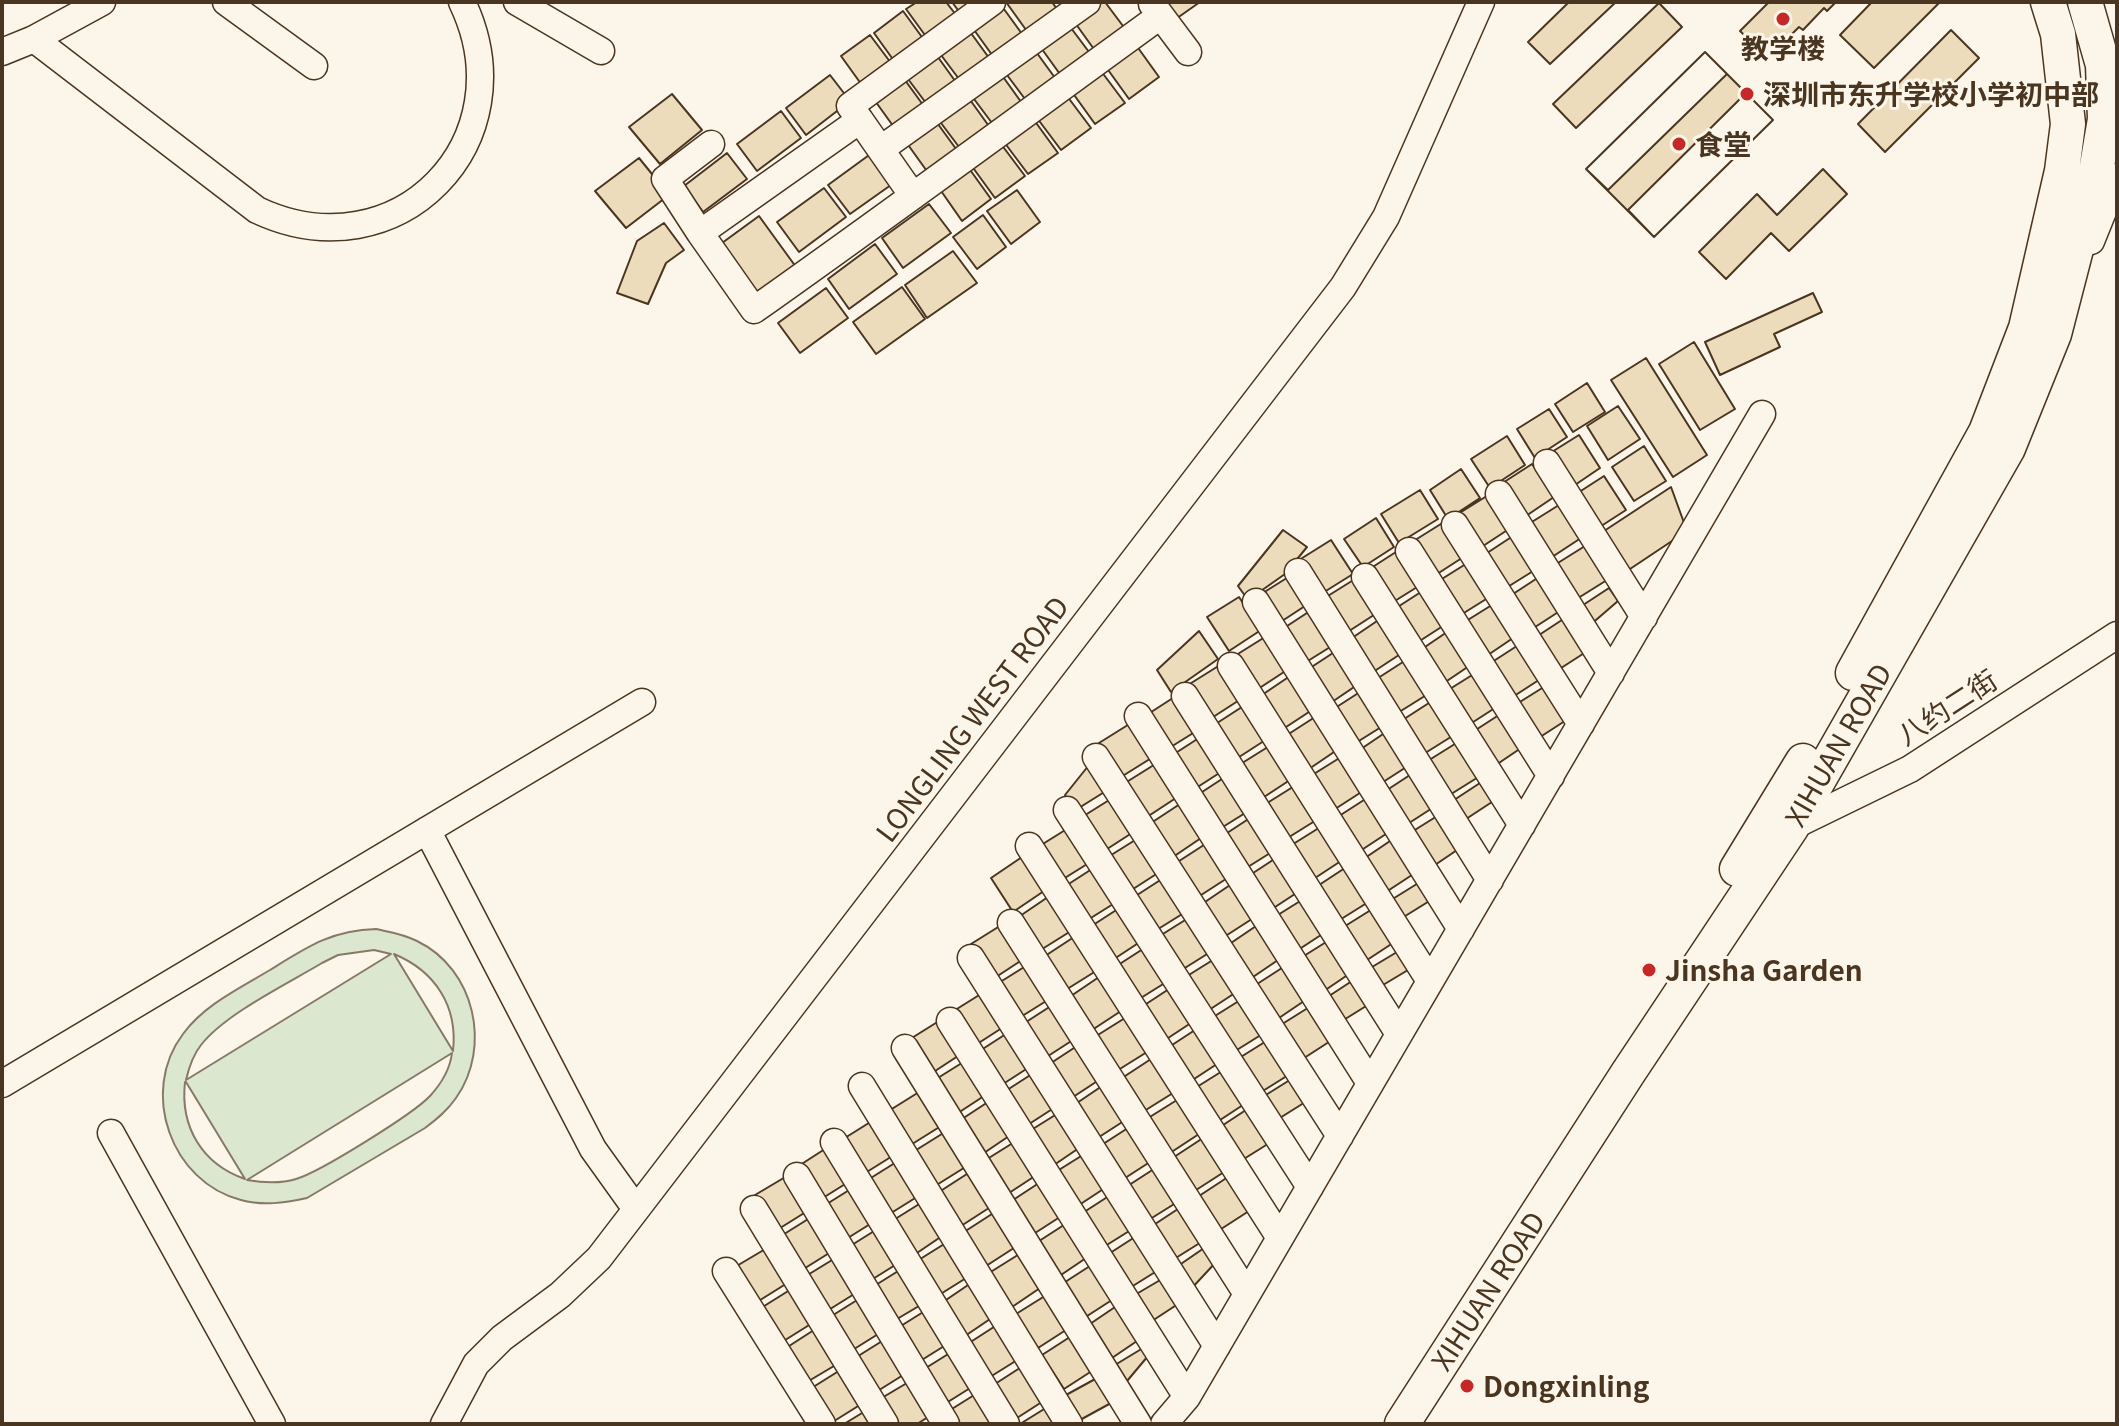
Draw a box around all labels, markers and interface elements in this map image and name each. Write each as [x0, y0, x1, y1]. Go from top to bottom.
marker: 教学楼 [1774, 10, 1792, 28]
place label: 教学楼 [1741, 31, 1825, 65]
place label: 深圳市东升学校小学初中部 [1763, 77, 2099, 111]
marker: 深圳市东升学校小学初中部 [1738, 85, 1756, 103]
place label: 食堂 [1695, 127, 1751, 161]
marker: 食堂 [1670, 135, 1688, 153]
street label: LONGLING WEST ROAD [869, 590, 1075, 848]
street label: XIHUAN ROAD [1778, 658, 1898, 832]
street label: 八约二街 [1891, 662, 2003, 752]
place label: Jinsha Garden [1665, 953, 1863, 987]
marker: Jinsha Garden [1640, 961, 1658, 979]
street label: XIHUAN ROAD [1424, 1205, 1552, 1377]
place label: Dongxinling [1483, 1369, 1649, 1403]
marker: Dongxinling [1458, 1377, 1476, 1395]

